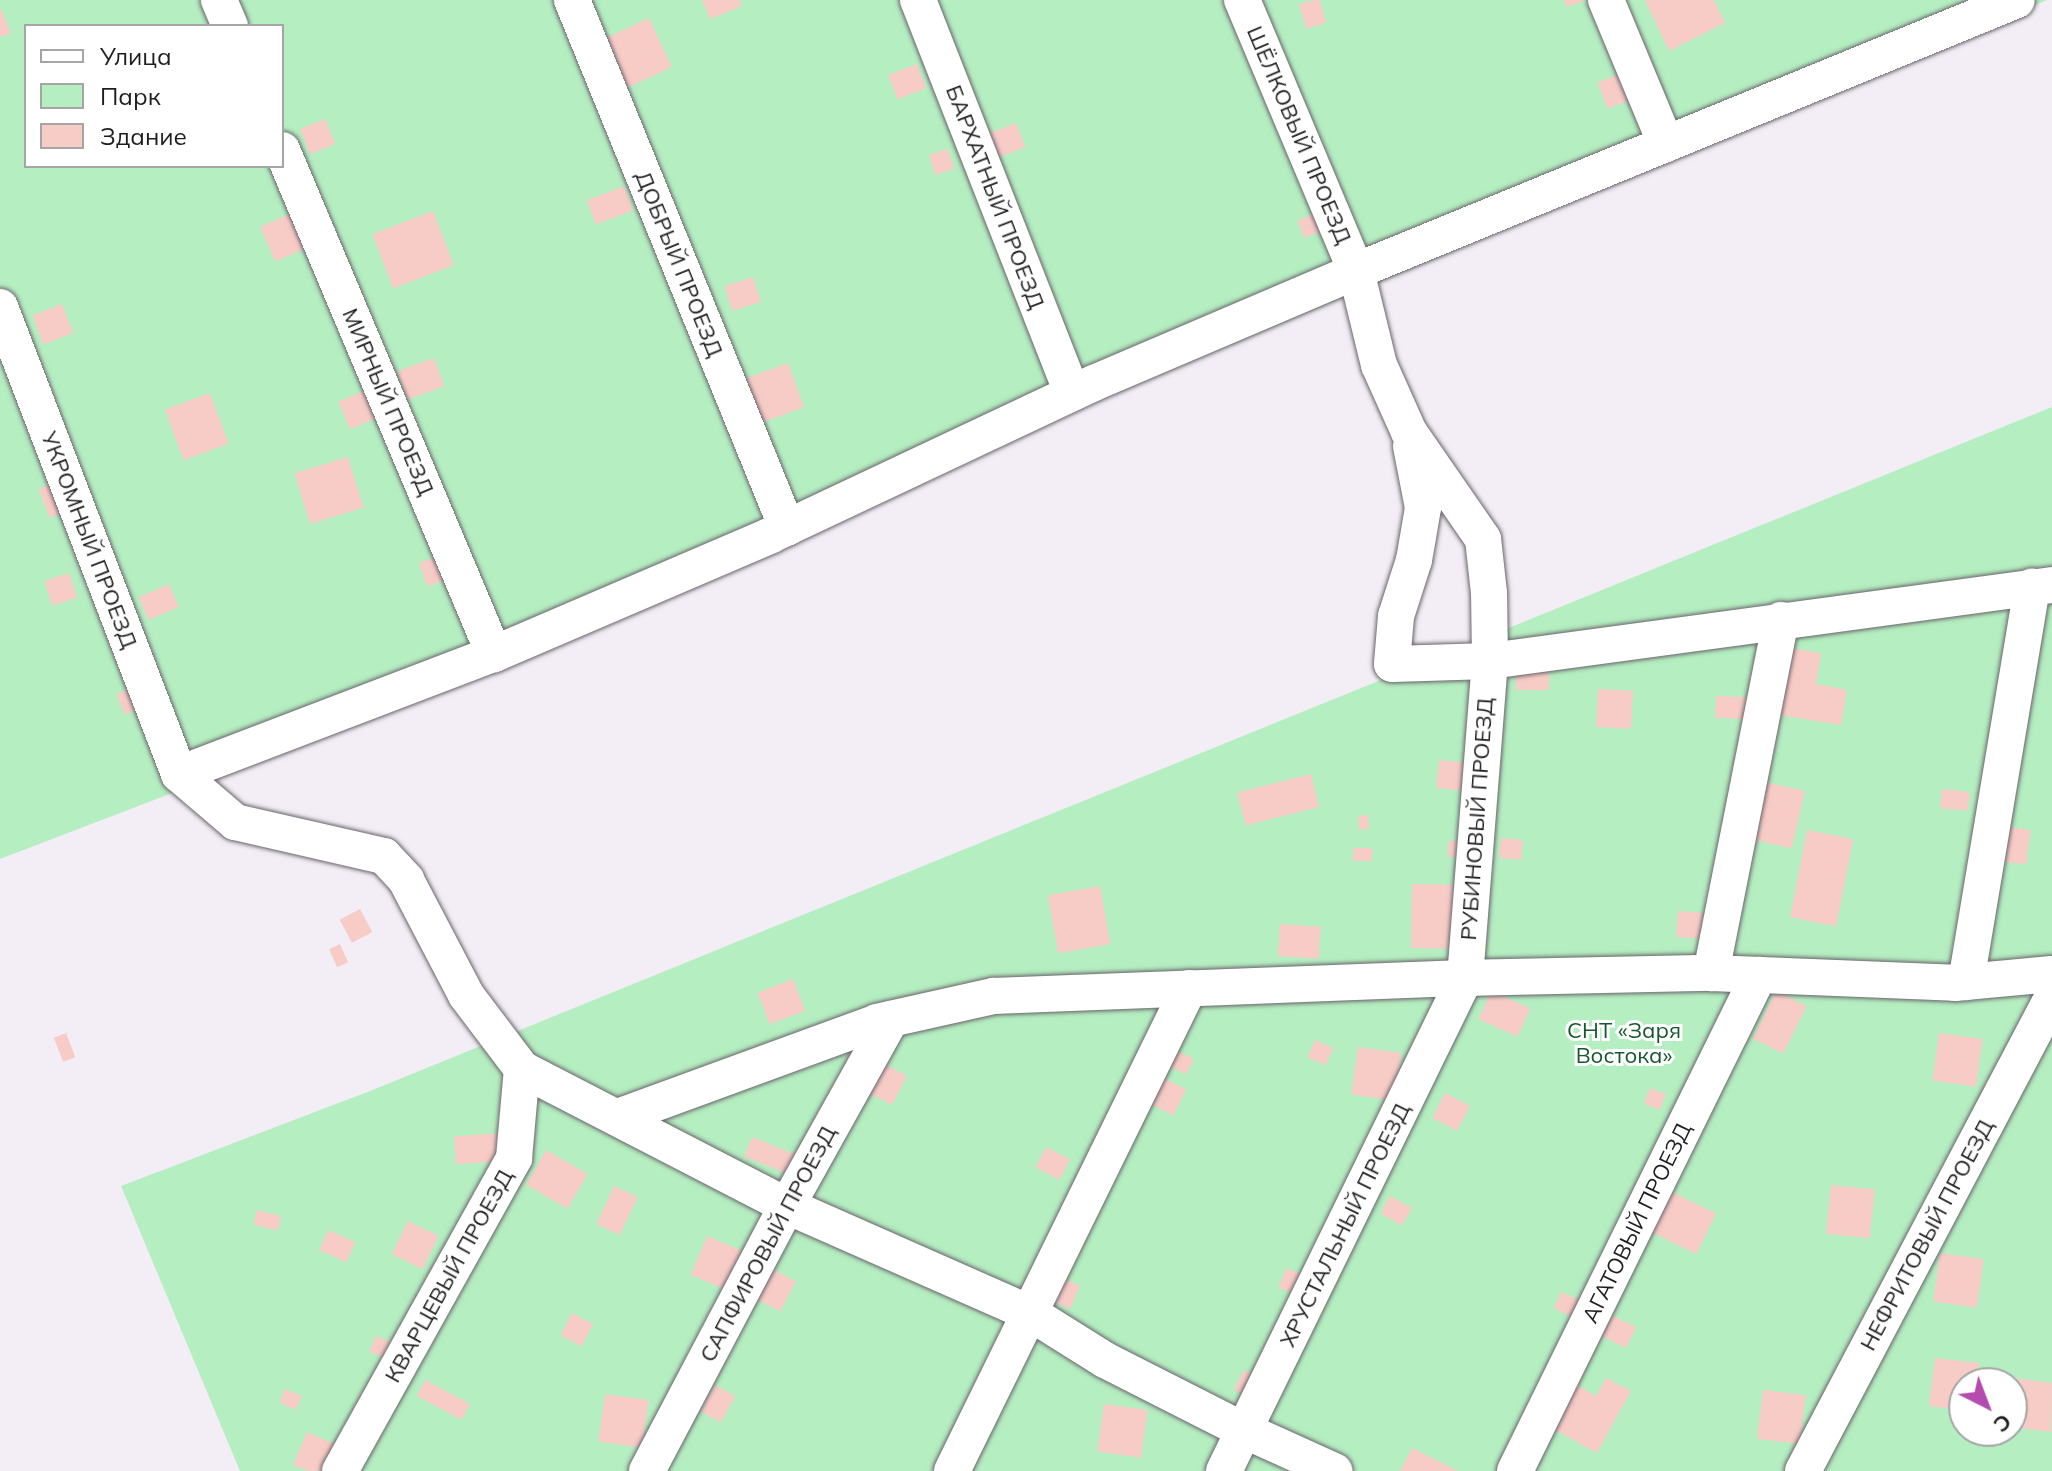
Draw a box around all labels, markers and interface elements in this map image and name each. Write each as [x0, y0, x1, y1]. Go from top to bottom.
street label: ШЁЛКОВЫЙ ПРОЕЗД [1241, 22, 1357, 248]
legend [24, 24, 284, 168]
text: Улица [100, 41, 172, 71]
text: Парк [100, 81, 161, 111]
street label: БАРХАТНЫЙ ПРОЕЗД [940, 81, 1050, 313]
text: Здание [100, 121, 187, 151]
street label: ДОБРЫЙ ПРОЕЗД [630, 167, 728, 361]
street label: МИРНЫЙ ПРОЕЗД [337, 304, 439, 500]
street label: УКРОМНЫЙ ПРОЕЗД [35, 428, 143, 652]
street label: РУБИНОВЫЙ ПРОЕЗД [1455, 697, 1499, 941]
park label: СНТ «Заря Востока» [1567, 1017, 1681, 1068]
street label: ХРУСТАЛЬНЫЙ ПРОЕЗД [1274, 1099, 1416, 1351]
street label: НЕФРИТОВЫЙ ПРОЕЗД [1855, 1115, 1999, 1355]
street label: АГАТОВЫЙ ПРОЕЗД [1577, 1119, 1697, 1327]
street label: САПФИРОВЫЙ ПРОЕЗД [694, 1121, 842, 1367]
street label: КВАРЦЕВЫЙ ПРОЕЗД [379, 1165, 519, 1387]
north arrow [1948, 1367, 2028, 1447]
text: С [1988, 1408, 2018, 1439]

